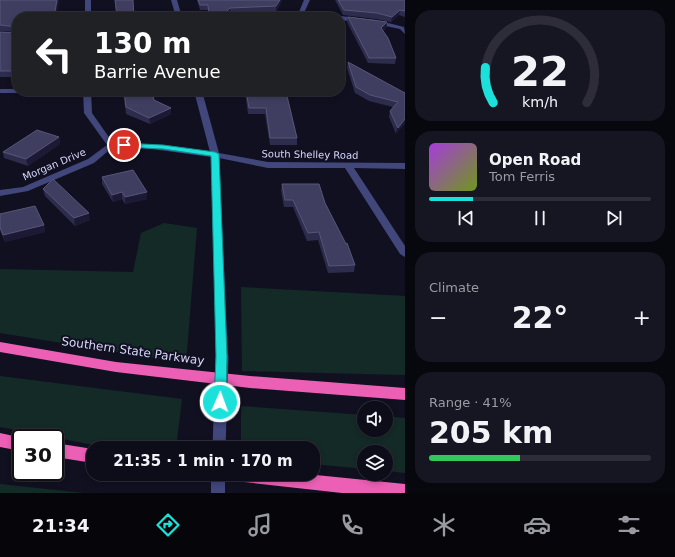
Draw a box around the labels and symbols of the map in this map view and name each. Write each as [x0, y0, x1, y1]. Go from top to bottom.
pin [107, 128, 141, 162]
street label: Morgan Drive [21, 146, 87, 183]
street label: South Shelley Road [261, 148, 359, 161]
street label: Southern State Parkway [61, 334, 205, 368]
position arrow [199, 381, 241, 423]
speed limit sign: 30 [12, 429, 64, 481]

